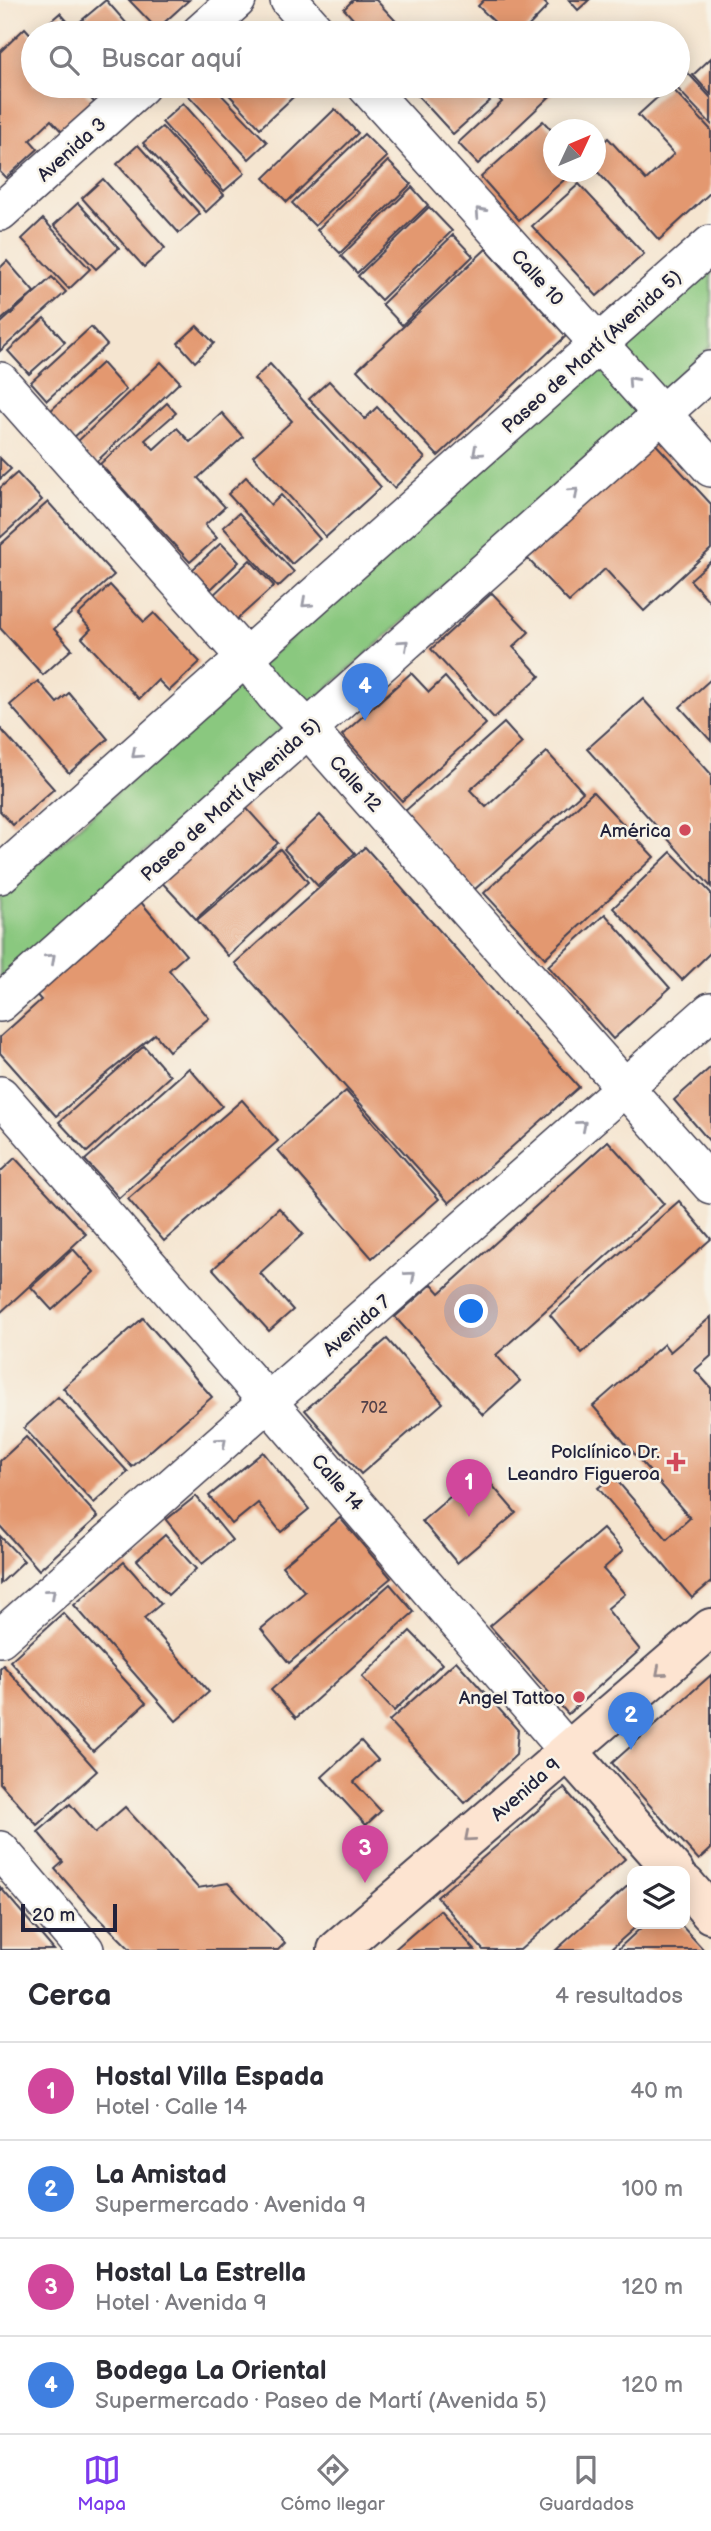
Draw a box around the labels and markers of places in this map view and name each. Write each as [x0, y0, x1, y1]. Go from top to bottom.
pin: 4 [342, 663, 388, 721]
place label: América [600, 820, 671, 843]
marker: América [677, 822, 693, 838]
place label: Polclínico Dr. Leandro Figueroa [507, 1441, 660, 1486]
marker: Polclínico Dr. Leandro Figueroa [666, 1452, 686, 1472]
pin: 1 [446, 1459, 492, 1517]
place label: Angel Tattoo [459, 1687, 565, 1710]
marker: Angel Tattoo [571, 1689, 587, 1705]
pin: 2 [608, 1692, 654, 1750]
pin: 3 [342, 1825, 388, 1883]

